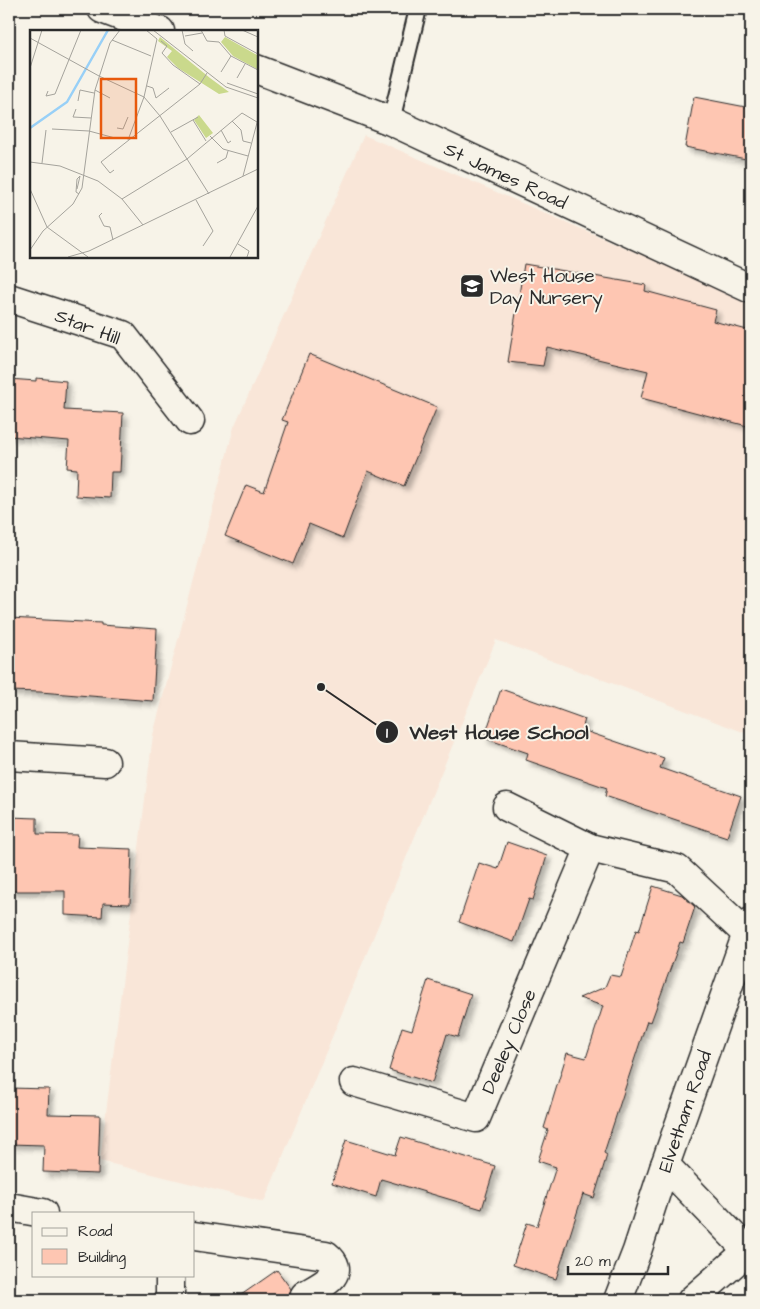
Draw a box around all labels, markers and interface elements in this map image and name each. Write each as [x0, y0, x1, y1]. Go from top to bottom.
inset map [30, 30, 258, 258]
street label: St James Road [439, 136, 572, 217]
place label: West House Day Nursery [490, 263, 603, 313]
school or university icon: West House Day Nursery [459, 273, 485, 299]
street label: Star Hill [51, 303, 124, 352]
callout: West House School [374, 715, 598, 750]
text: West House School [408, 719, 589, 747]
text: 1 [386, 723, 388, 744]
street label: Deeley Close [475, 985, 544, 1098]
street label: Elvetham Road [652, 1047, 719, 1176]
legend [32, 1212, 195, 1276]
text: Road [78, 1221, 113, 1242]
scale bar [568, 1244, 668, 1276]
text: Building [78, 1247, 126, 1269]
text: 20 m [575, 1251, 611, 1272]

